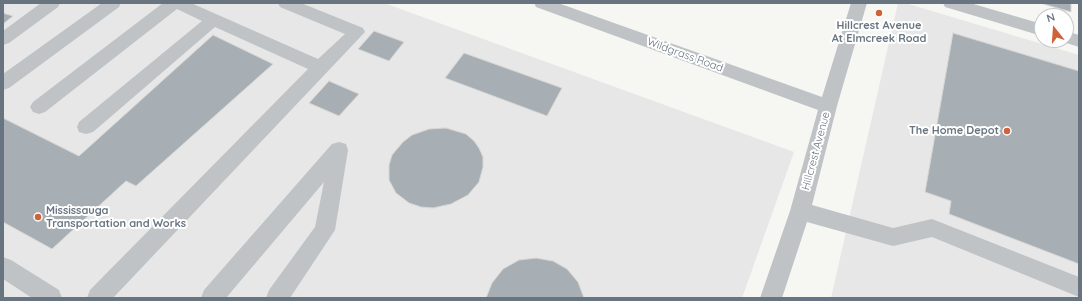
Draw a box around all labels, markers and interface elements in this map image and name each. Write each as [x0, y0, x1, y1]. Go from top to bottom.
marker: Hillcrest Avenue At Elmcreek Road [874, 8, 884, 18]
north arrow [1034, 8, 1074, 48]
text: N [1045, 10, 1057, 25]
place label: Hillcrest Avenue At Elmcreek Road [832, 19, 926, 45]
street label: Wildgrass Road [645, 35, 725, 75]
street label: Hillcrest Avenue [799, 110, 833, 192]
place label: The Home Depot [909, 124, 999, 138]
marker: The Home Depot [1002, 126, 1012, 136]
place label: Mississauga Transportation and Works [46, 204, 186, 230]
marker: Mississauga Transportation and Works [33, 212, 43, 222]

